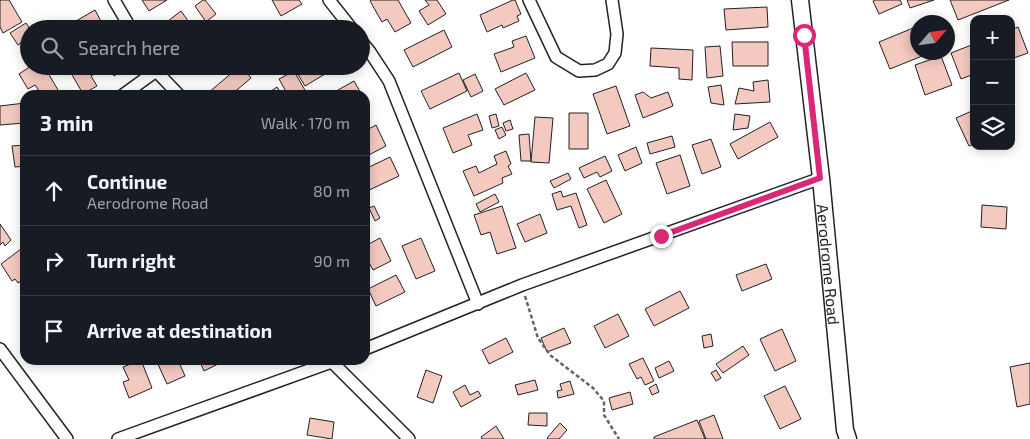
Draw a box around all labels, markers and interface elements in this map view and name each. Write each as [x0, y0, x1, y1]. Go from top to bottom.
north arrow [910, 15, 955, 60]
map controls [970, 15, 1015, 150]
button: + [970, 15, 1015, 60]
search box [20, 20, 370, 75]
route start [793, 24, 816, 47]
icon: search [38, 34, 66, 62]
text: Search here [78, 36, 180, 59]
button: − [970, 60, 1015, 105]
button: layers [970, 105, 1015, 150]
text: 3 min [40, 110, 93, 135]
text: Walk · 170 m [261, 113, 350, 132]
text: Continue [87, 170, 167, 193]
icon: ahead [40, 177, 68, 205]
text: 80 m [313, 181, 350, 200]
text: Aerodrome Road [87, 193, 208, 212]
street label: Aerodrome Road [814, 203, 844, 326]
route end [650, 225, 673, 248]
icon: right [40, 247, 68, 275]
text: Turn right [87, 249, 175, 272]
text: 90 m [314, 251, 350, 270]
icon: arrive [40, 317, 68, 345]
text: Arrive at destination [87, 319, 272, 342]

